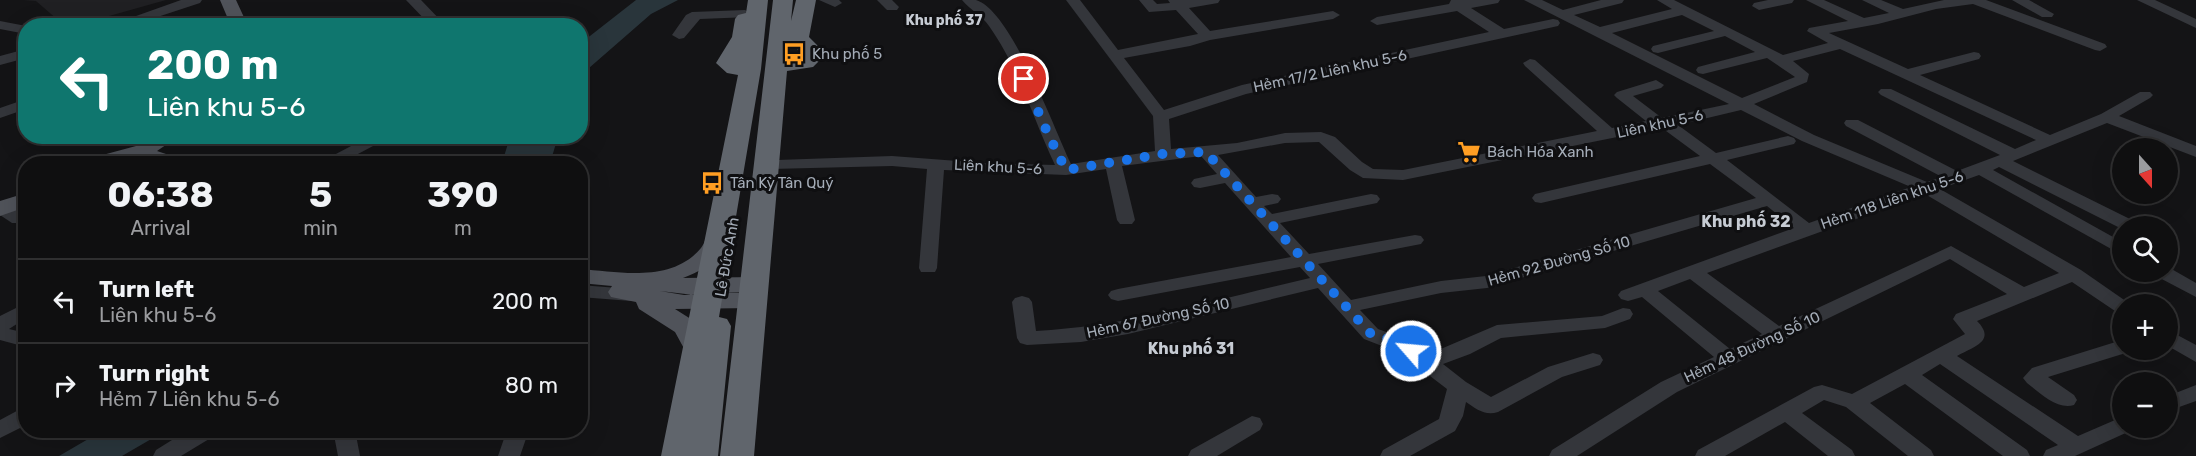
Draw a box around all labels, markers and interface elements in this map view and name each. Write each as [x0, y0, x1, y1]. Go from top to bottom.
district label: Khu phố 37 [905, 9, 983, 29]
text: 200 m [147, 40, 279, 90]
bus stop icon: Khu phố 5 [781, 41, 807, 67]
icon: left [48, 42, 126, 120]
place label: Khu phố 5 [812, 45, 882, 63]
street label: Hẻm 17/2 Liên khu 5-6 [1251, 46, 1409, 96]
pin [998, 53, 1049, 104]
icon: arrive [1007, 62, 1040, 95]
text: Liên khu 5-6 [147, 91, 305, 123]
street label: Liên khu 5-6 [1615, 106, 1705, 142]
north arrow [2112, 138, 2178, 204]
map controls [2112, 138, 2178, 438]
supermarket icon: Bách Hóa Xanh [1456, 139, 1482, 165]
place label: Bách Hóa Xanh [1487, 143, 1594, 161]
street label: Liên khu 5-6 [954, 156, 1042, 178]
street label: Hẻm 118 Liên khu 5-6 [1818, 167, 1966, 233]
bus stop icon: Tân Kỳ Tân Quý [699, 170, 725, 196]
text: 06:38 [107, 173, 214, 216]
text: 5 [309, 173, 332, 216]
text: 390 [427, 173, 499, 216]
place label: Tân Kỳ Tân Quý [730, 174, 834, 192]
district label: Khu phố 32 [1701, 210, 1791, 231]
text: Arrival [131, 216, 191, 240]
text: min [303, 216, 338, 240]
text: m [454, 216, 472, 240]
street label: Lê Đức Anh [711, 216, 743, 298]
button: search [2112, 216, 2178, 282]
street label: Hẻm 92 Đường Số 10 [1486, 232, 1632, 290]
text: Turn left [99, 276, 194, 303]
icon: left [48, 285, 81, 318]
text: 200 m [492, 288, 558, 315]
street label: Hẻm 67 Đường Số 10 [1085, 294, 1231, 342]
button: + [2112, 294, 2178, 360]
text: Liên khu 5-6 [99, 303, 216, 327]
street label: Hẻm 48 Đường Số 10 [1681, 307, 1823, 386]
position arrow [1379, 319, 1443, 383]
district label: Khu phố 31 [1148, 337, 1234, 358]
text: Turn right [99, 360, 209, 387]
icon: right [48, 369, 81, 402]
text: 80 m [505, 372, 558, 399]
button: − [2112, 372, 2178, 438]
text: Hẻm 7 Liên khu 5-6 [99, 387, 280, 411]

